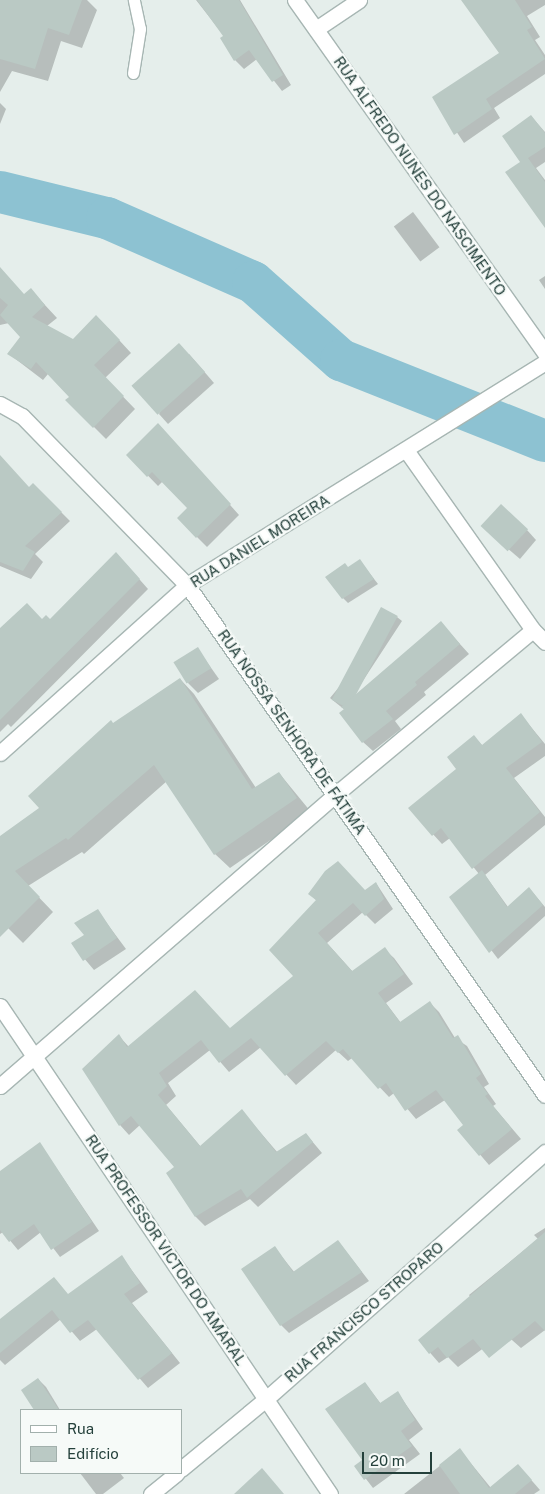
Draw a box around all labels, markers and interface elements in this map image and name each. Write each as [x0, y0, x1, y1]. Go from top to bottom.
street label: RUA ALFREDO NUNES DO NASCIMENTO [330, 53, 510, 299]
street label: RUA DANIEL MOREIRA [187, 491, 333, 591]
street label: RUA NOSSA SENHORA DE FÁTIMA [214, 626, 370, 838]
street label: RUA PROFESSOR VICTOR DO AMARAL [82, 1131, 250, 1369]
street label: RUA FRANCISCO STROPARO [281, 1238, 447, 1386]
legend [20, 1409, 182, 1474]
text: Rua [67, 1420, 94, 1437]
scale bar [365, 1442, 435, 1474]
text: Edifício [67, 1445, 119, 1462]
text: 20 m [370, 1452, 405, 1469]

